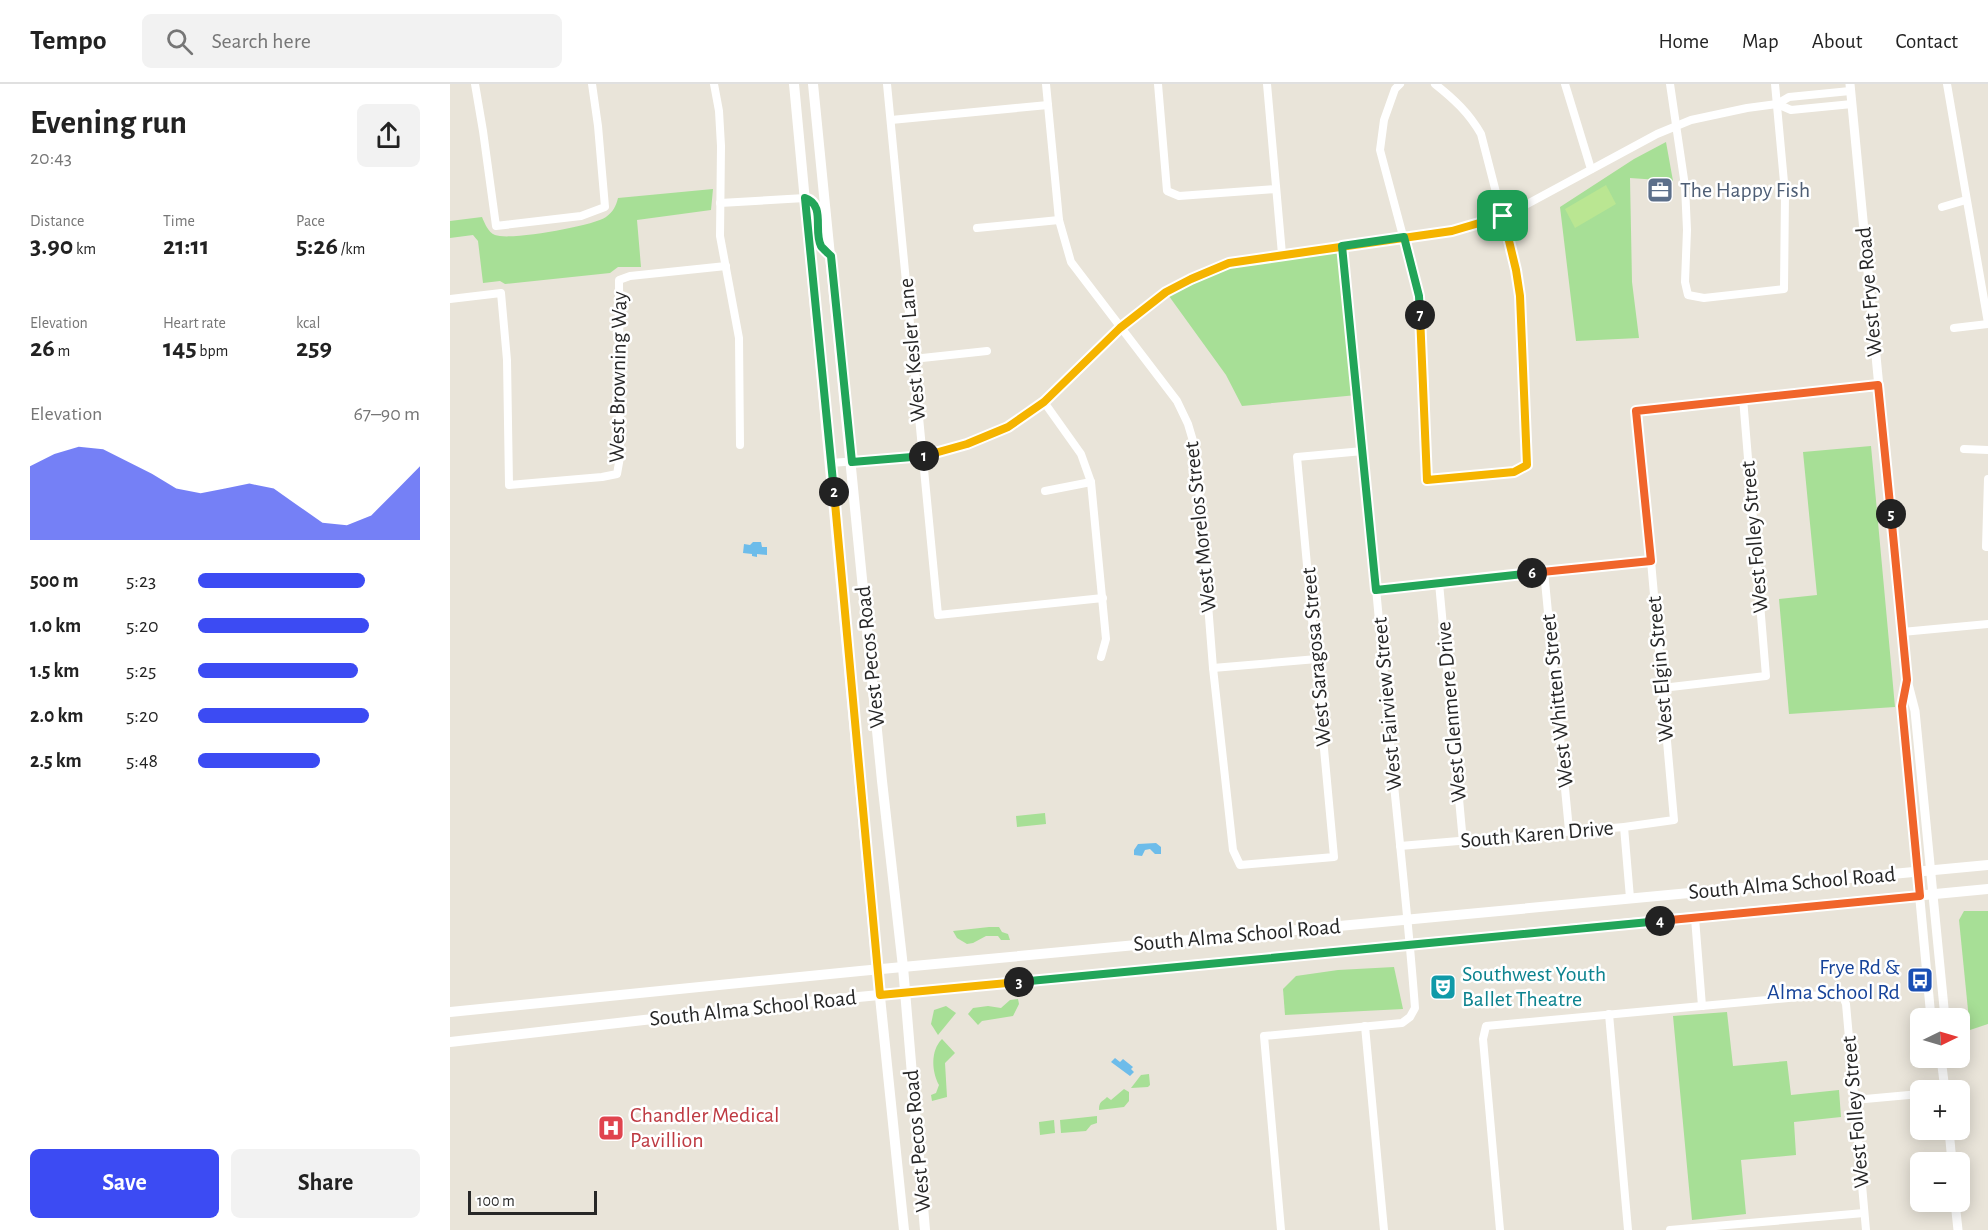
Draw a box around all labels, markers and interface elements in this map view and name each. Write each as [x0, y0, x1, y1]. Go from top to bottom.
search box [142, 14, 562, 68]
icon: search [163, 25, 196, 58]
text: Tempo [30, 27, 106, 55]
text: Search here [211, 30, 311, 52]
text: Home [1658, 31, 1709, 52]
text: Map [1742, 31, 1779, 52]
text: About [1812, 31, 1862, 52]
text: Contact [1895, 31, 1958, 52]
button: share [357, 104, 420, 167]
text: Evening run [30, 107, 187, 140]
text: 20:43 [30, 148, 72, 168]
office icon: The Happy Fish [1645, 175, 1675, 205]
place label: The Happy Fish [1680, 179, 1810, 201]
pin [1477, 190, 1528, 241]
icon: arrive [1486, 199, 1519, 232]
text: Distance [30, 213, 84, 229]
text: Time [163, 213, 195, 229]
text: Pace [296, 213, 325, 229]
street label: West Frye Road [1852, 226, 1886, 358]
text: 3.90 [30, 233, 73, 259]
text: 21:11 [163, 233, 209, 259]
text: 5:26 [296, 233, 338, 259]
text: km [73, 241, 96, 257]
text: /km [338, 241, 365, 257]
street label: West Kesler Lane [895, 277, 929, 423]
street label: West Browning Way [606, 290, 631, 463]
pin: 7 [1405, 300, 1435, 330]
text: 7 [1417, 307, 1423, 323]
text: Elevation [30, 315, 88, 331]
text: Heart rate [163, 315, 226, 331]
text: kcal [296, 315, 320, 331]
text: 26 [30, 335, 55, 361]
text: 145 [163, 335, 197, 361]
text: 259 [296, 335, 332, 361]
text: m [55, 343, 70, 359]
text: bpm [197, 343, 228, 359]
text: Elevation [30, 404, 102, 424]
text: 67–90 m [353, 404, 420, 424]
street label: West Morelos Street [1180, 440, 1220, 614]
pin: 1 [909, 441, 939, 471]
text: 1 [921, 448, 927, 464]
street label: West Folley Street [1736, 460, 1772, 614]
pin: 2 [819, 477, 849, 507]
text: 2 [830, 484, 838, 500]
pin: 5 [1876, 499, 1906, 529]
text: 5 [1888, 506, 1894, 522]
pin: 6 [1517, 558, 1547, 588]
text: 6 [1528, 565, 1536, 581]
street label: West Saragosa Street [1297, 566, 1335, 748]
text: 500 m [30, 571, 79, 591]
text: 5:23 [126, 571, 156, 591]
street label: West Pecos Road [852, 585, 888, 729]
street label: West Elgin Street [1643, 595, 1677, 743]
street label: West Whitten Street [1537, 613, 1577, 789]
text: 1.0 km [30, 616, 81, 636]
text: 5:20 [126, 616, 159, 636]
street label: West Fairview Street [1368, 616, 1406, 792]
street label: West Glenmere Drive [1432, 621, 1470, 803]
text: 1.5 km [30, 661, 79, 681]
text: 5:25 [126, 661, 156, 681]
text: 2.0 km [30, 706, 83, 726]
text: 5:20 [126, 706, 159, 726]
text: 2.5 km [30, 751, 82, 771]
text: 5:48 [126, 751, 158, 771]
street label: South Karen Drive [1459, 816, 1615, 852]
street label: South Alma School Road [1687, 863, 1897, 903]
pin: 4 [1645, 906, 1675, 936]
text: 4 [1656, 913, 1664, 929]
street label: South Alma School Road [1132, 915, 1342, 955]
place label: Frye Rd & Alma School Rd [1767, 956, 1901, 1003]
place label: Southwest Youth Ballet Theatre [1462, 963, 1606, 1010]
bus stop icon: Frye Rd & Alma School Rd [1905, 965, 1935, 995]
pin: 3 [1004, 967, 1034, 997]
theatre icon: Southwest Youth Ballet Theatre [1428, 972, 1458, 1002]
text: 3 [1016, 974, 1022, 990]
street label: South Alma School Road [648, 986, 858, 1030]
north arrow [1910, 1008, 1970, 1068]
map controls [1910, 1008, 1970, 1212]
street label: West Folley Street [1837, 1035, 1873, 1189]
street label: West Pecos Road [900, 1069, 934, 1213]
button: + [1910, 1080, 1970, 1140]
place label: Chandler Medical Pavillion [630, 1104, 780, 1151]
hospital icon: Chandler Medical Pavillion [596, 1113, 626, 1143]
button: Save [30, 1149, 219, 1218]
button: Share [231, 1149, 420, 1218]
button: − [1910, 1152, 1970, 1212]
scale bar [468, 1188, 597, 1216]
text: 100 m [477, 1193, 515, 1209]

